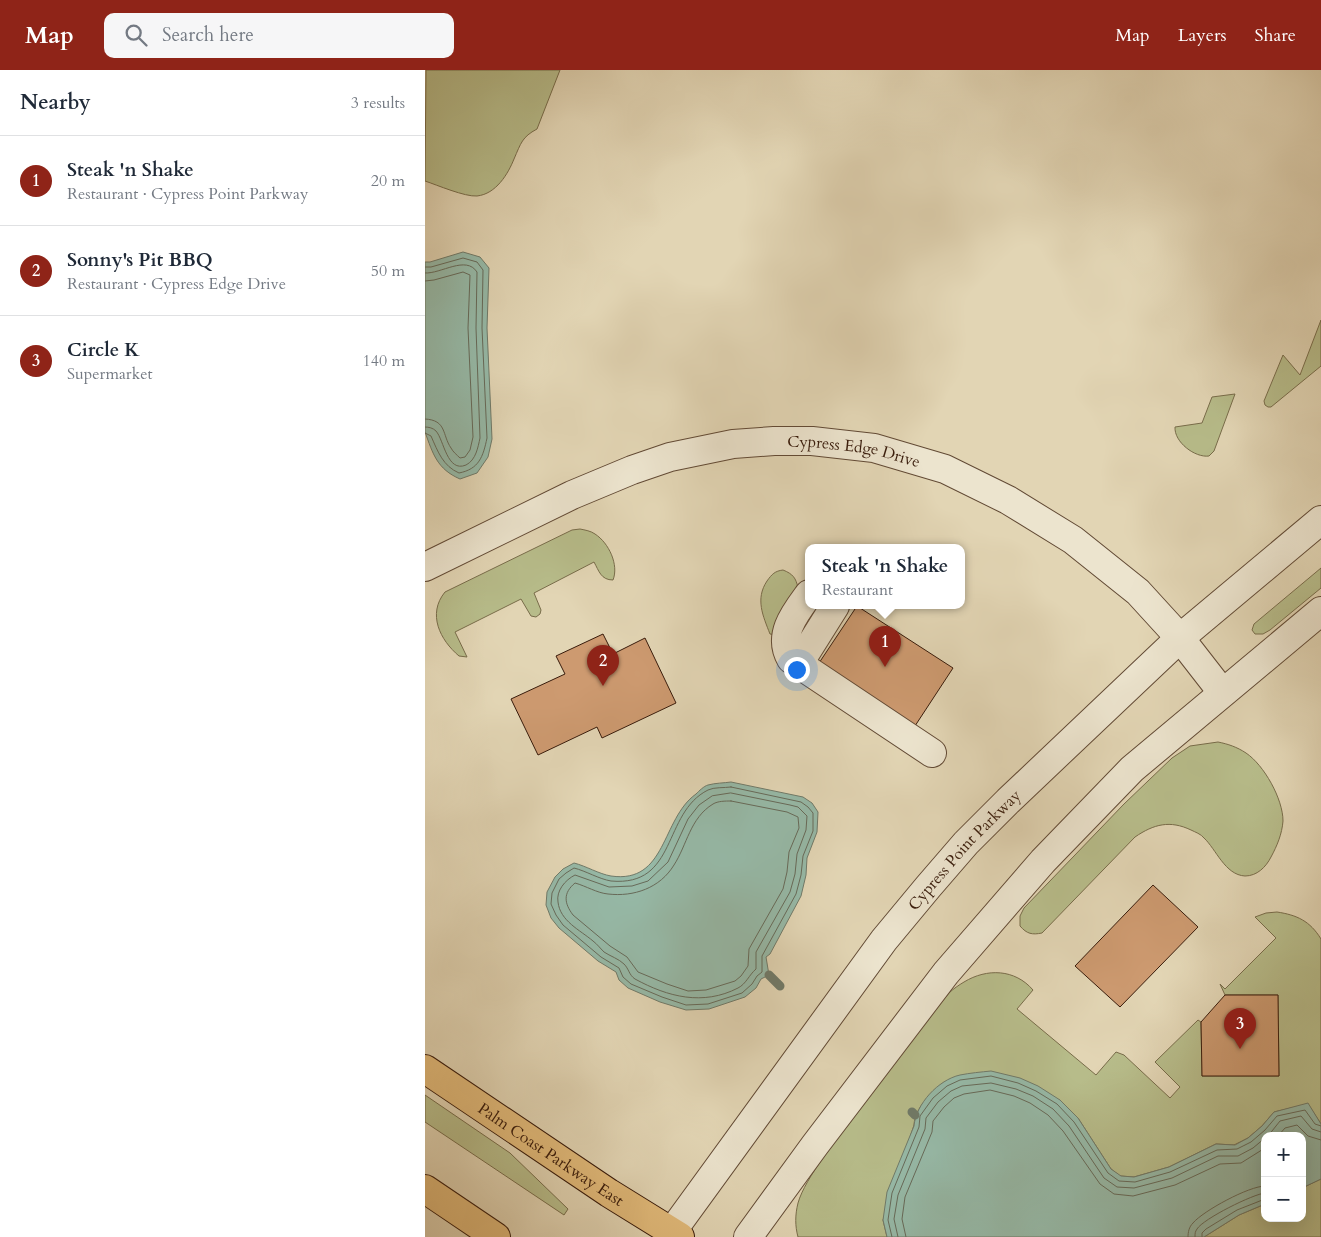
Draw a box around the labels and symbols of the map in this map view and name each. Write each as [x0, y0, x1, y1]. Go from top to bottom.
street label: Cypress Edge Drive [787, 431, 923, 473]
pin: 1 [869, 626, 901, 667]
pin: 2 [587, 645, 619, 686]
your location [784, 657, 810, 683]
street label: Cypress Point Parkway [903, 784, 1026, 915]
pin: 3 [1224, 1008, 1256, 1049]
street label: Palm Coast Parkway East [473, 1098, 628, 1212]

